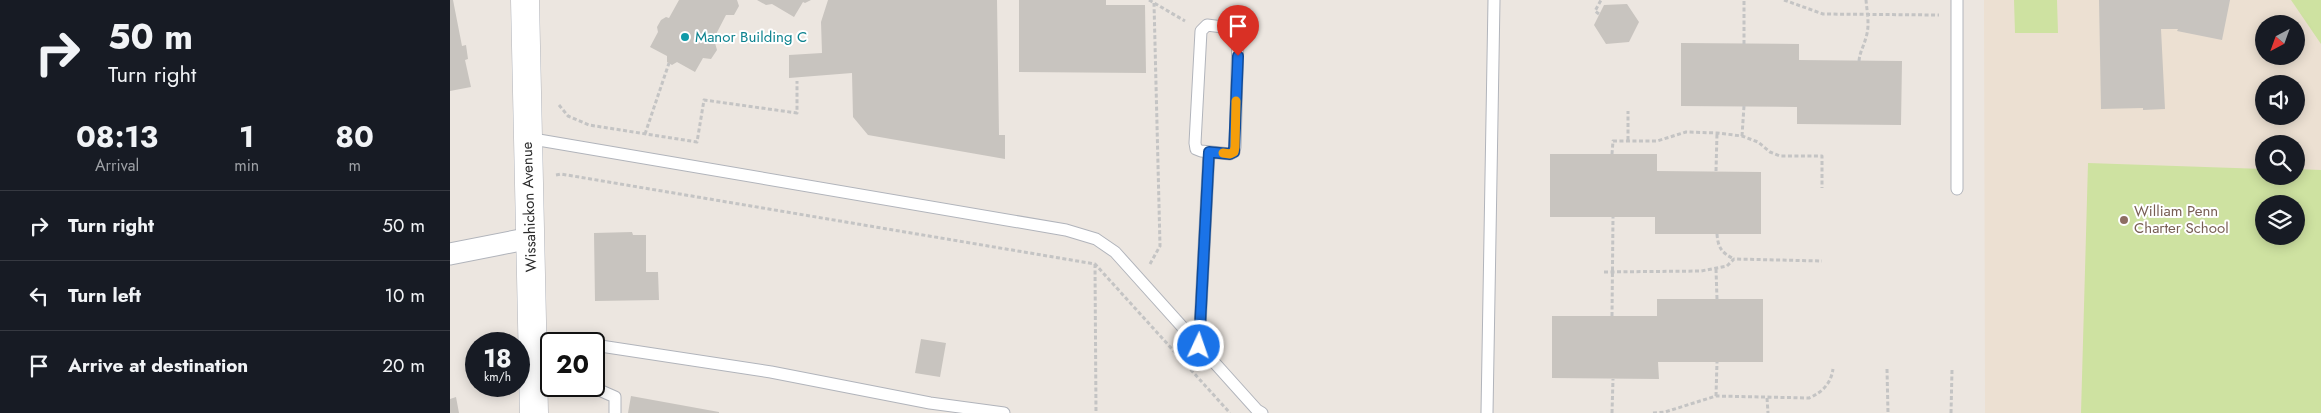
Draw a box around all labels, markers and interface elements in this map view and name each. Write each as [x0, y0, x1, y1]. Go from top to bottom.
pin [1217, 5, 1259, 56]
text: 50 m [108, 12, 193, 62]
icon: arrive [1224, 12, 1252, 40]
north arrow [2255, 15, 2305, 65]
map controls [2255, 15, 2305, 245]
icon: right [25, 20, 90, 85]
place label: Manor Building C [695, 26, 807, 48]
marker: Manor Building C [679, 31, 691, 43]
text: Turn right [108, 58, 196, 90]
button: sound [2255, 75, 2305, 125]
text: 08:13 [76, 115, 158, 158]
text: 1 [239, 115, 254, 158]
text: 80 [335, 115, 374, 158]
button: search [2255, 135, 2305, 185]
street label: Wissahickon Avenue [516, 141, 542, 273]
text: Arrival [95, 154, 139, 177]
text: min [234, 154, 259, 177]
text: m [348, 154, 361, 177]
button: layers [2255, 195, 2305, 245]
place label: William Penn Charter School [2134, 200, 2229, 239]
icon: right [25, 212, 53, 240]
text: Turn right [68, 212, 154, 239]
text: 50 m [382, 212, 425, 239]
marker: William Penn Charter School [2118, 214, 2130, 226]
icon: left [25, 282, 53, 310]
text: Turn left [68, 282, 141, 309]
text: 10 m [385, 282, 425, 309]
position arrow [1172, 319, 1224, 371]
speed limit sign: 20 [540, 332, 605, 397]
text: 18 [483, 340, 512, 376]
icon: arrive [25, 352, 53, 380]
text: Arrive at destination [68, 352, 248, 379]
text: 20 m [382, 352, 425, 379]
text: km/h [484, 368, 511, 386]

